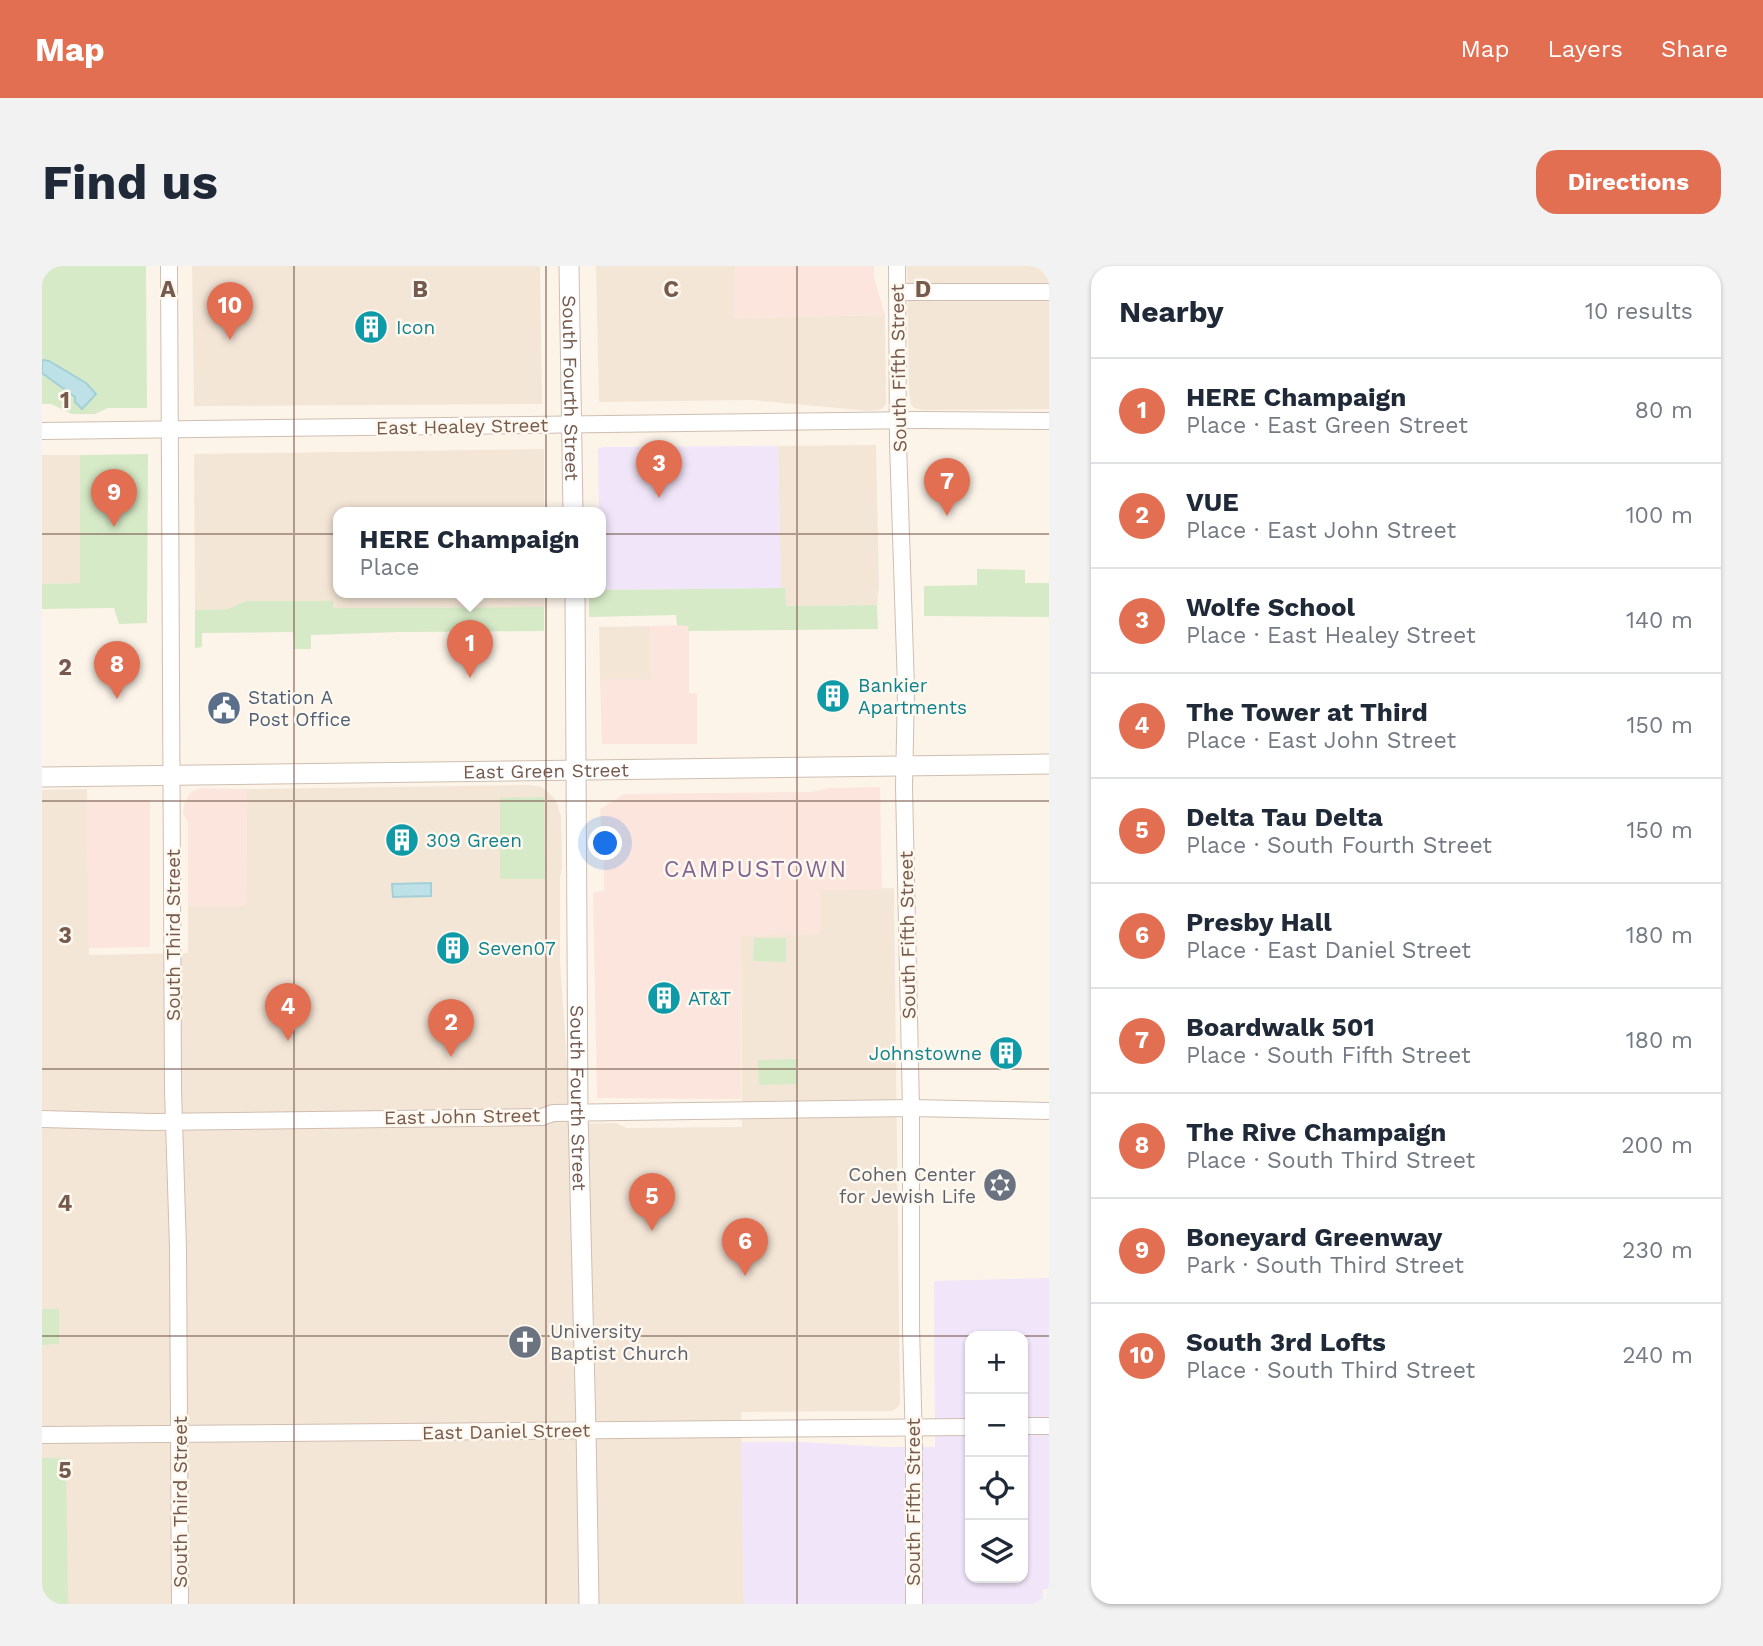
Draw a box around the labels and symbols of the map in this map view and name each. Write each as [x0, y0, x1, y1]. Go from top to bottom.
text: A [160, 276, 176, 303]
text: B [412, 276, 428, 303]
text: C [663, 276, 679, 303]
text: D [915, 276, 931, 303]
pin: 10 [207, 282, 253, 340]
street label: South Fifth Street [886, 284, 911, 452]
street label: South Fourth Street [557, 295, 583, 481]
building icon: Icon [352, 308, 390, 346]
place label: Icon [396, 316, 435, 339]
text: 1 [60, 387, 70, 414]
street label: East Healey Street [376, 413, 548, 440]
pin: 3 [636, 440, 682, 498]
pin: 7 [924, 458, 970, 516]
pin: 9 [91, 469, 137, 527]
pin: 1 [447, 620, 493, 678]
pin: 8 [94, 641, 140, 699]
text: 2 [58, 654, 72, 681]
place label: Bankier Apartments [858, 674, 967, 719]
building icon: Bankier Apartments [814, 677, 852, 715]
place label: Station A Post Office [248, 686, 351, 731]
public building icon: Station A Post Office [205, 689, 243, 727]
street label: East Green Street [463, 758, 629, 784]
building icon: 309 Green [383, 821, 421, 859]
your location [588, 826, 622, 860]
place label: 309 Green [426, 829, 522, 852]
street label: South Third Street [162, 849, 185, 1021]
street label: South Fifth Street [895, 851, 920, 1019]
district label: CAMPUSTOWN [664, 856, 848, 883]
text: 3 [58, 922, 72, 949]
building icon: Seven07 [434, 929, 472, 967]
place label: Seven07 [478, 937, 556, 960]
building icon: AT&T [645, 979, 683, 1017]
pin: 4 [265, 983, 311, 1041]
place label: AT&T [688, 987, 731, 1010]
pin: 2 [428, 999, 474, 1057]
street label: South Fourth Street [565, 1005, 591, 1191]
building icon: Johnstowne [987, 1034, 1025, 1072]
place label: Johnstowne [869, 1042, 982, 1065]
street label: East John Street [384, 1104, 540, 1129]
place label: Cohen Center for Jewish Life [839, 1163, 976, 1208]
synagogue icon: Cohen Center for Jewish Life [981, 1166, 1019, 1204]
pin: 5 [629, 1173, 675, 1231]
text: 4 [58, 1190, 73, 1217]
pin: 6 [722, 1218, 768, 1276]
place label: University Baptist Church [550, 1320, 689, 1365]
church icon: University Baptist Church [506, 1323, 544, 1361]
street label: South Third Street [169, 1416, 192, 1588]
street label: South Fifth Street [902, 1418, 925, 1586]
street label: East Daniel Street [422, 1419, 590, 1444]
text: 5 [58, 1457, 72, 1484]

